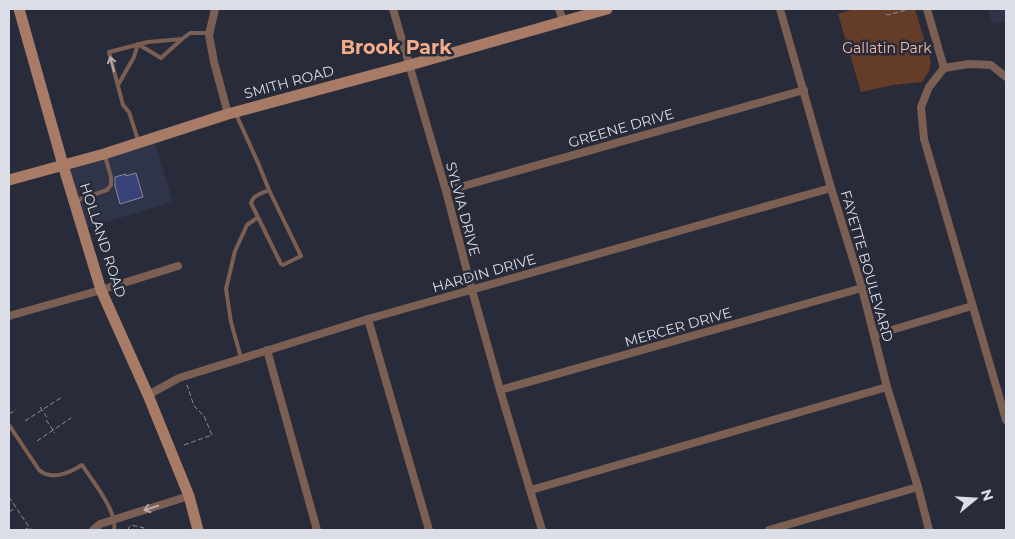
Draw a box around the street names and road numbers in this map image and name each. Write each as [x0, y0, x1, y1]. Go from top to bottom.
street label: SMITH ROAD [242, 61, 336, 103]
street label: GREENE DRIVE [566, 104, 676, 152]
street label: SYLVIA DRIVE [442, 160, 484, 258]
street label: HOLLAND ROAD [76, 180, 130, 300]
street label: FAYETTE BOULEVARD [837, 188, 897, 344]
street label: HARDIN DRIVE [430, 250, 538, 296]
street label: MERCER DRIVE [622, 303, 734, 351]

